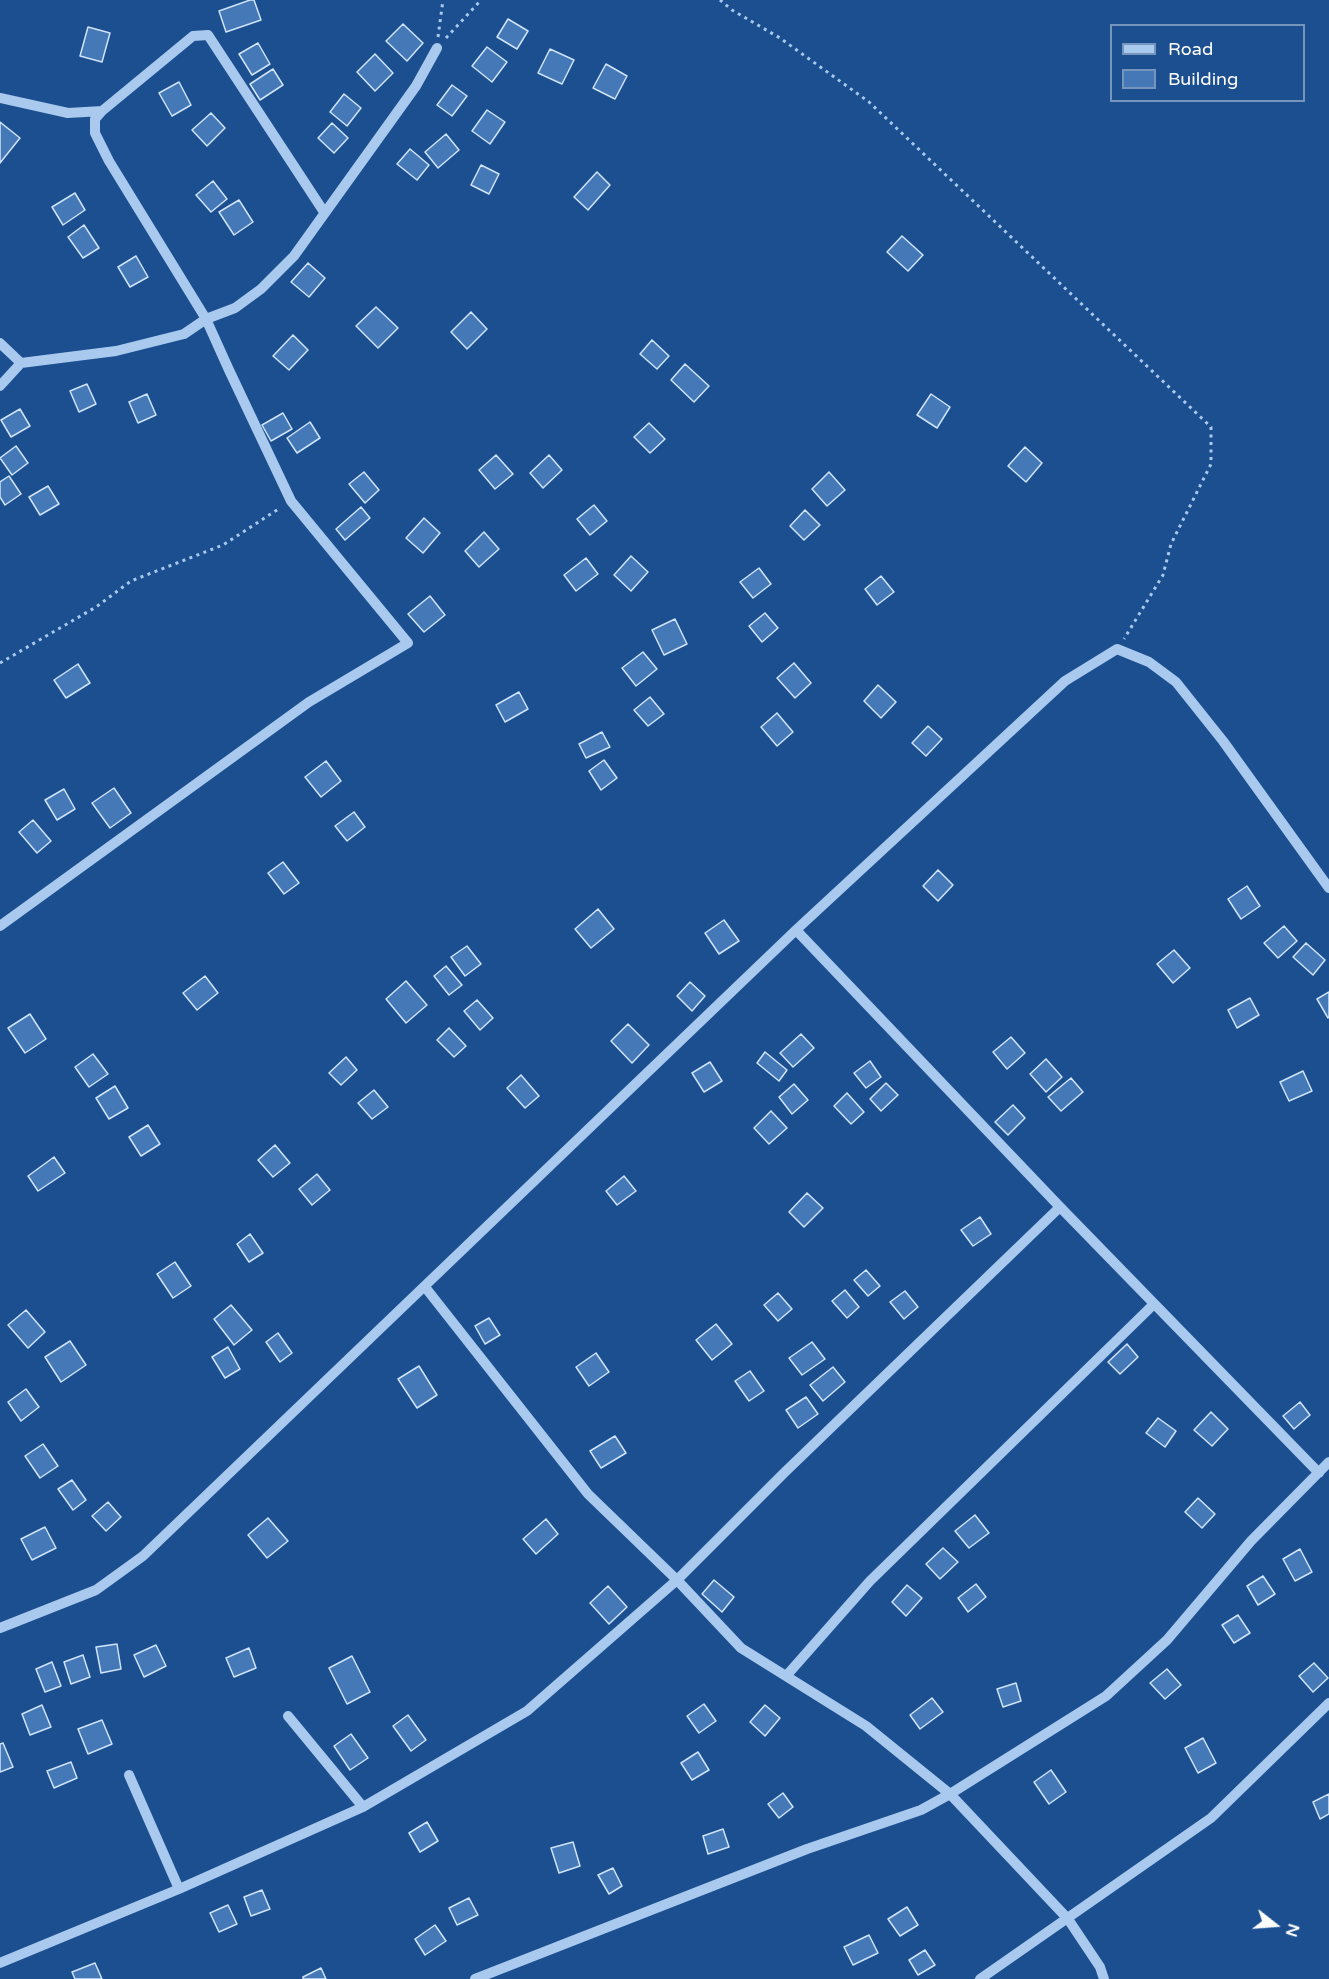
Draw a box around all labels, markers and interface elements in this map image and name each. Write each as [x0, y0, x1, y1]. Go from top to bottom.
legend [1110, 24, 1305, 102]
text: Road [1168, 38, 1213, 60]
text: Building [1168, 68, 1238, 90]
north arrow [1245, 1895, 1305, 1955]
text: N [1281, 1921, 1304, 1939]

